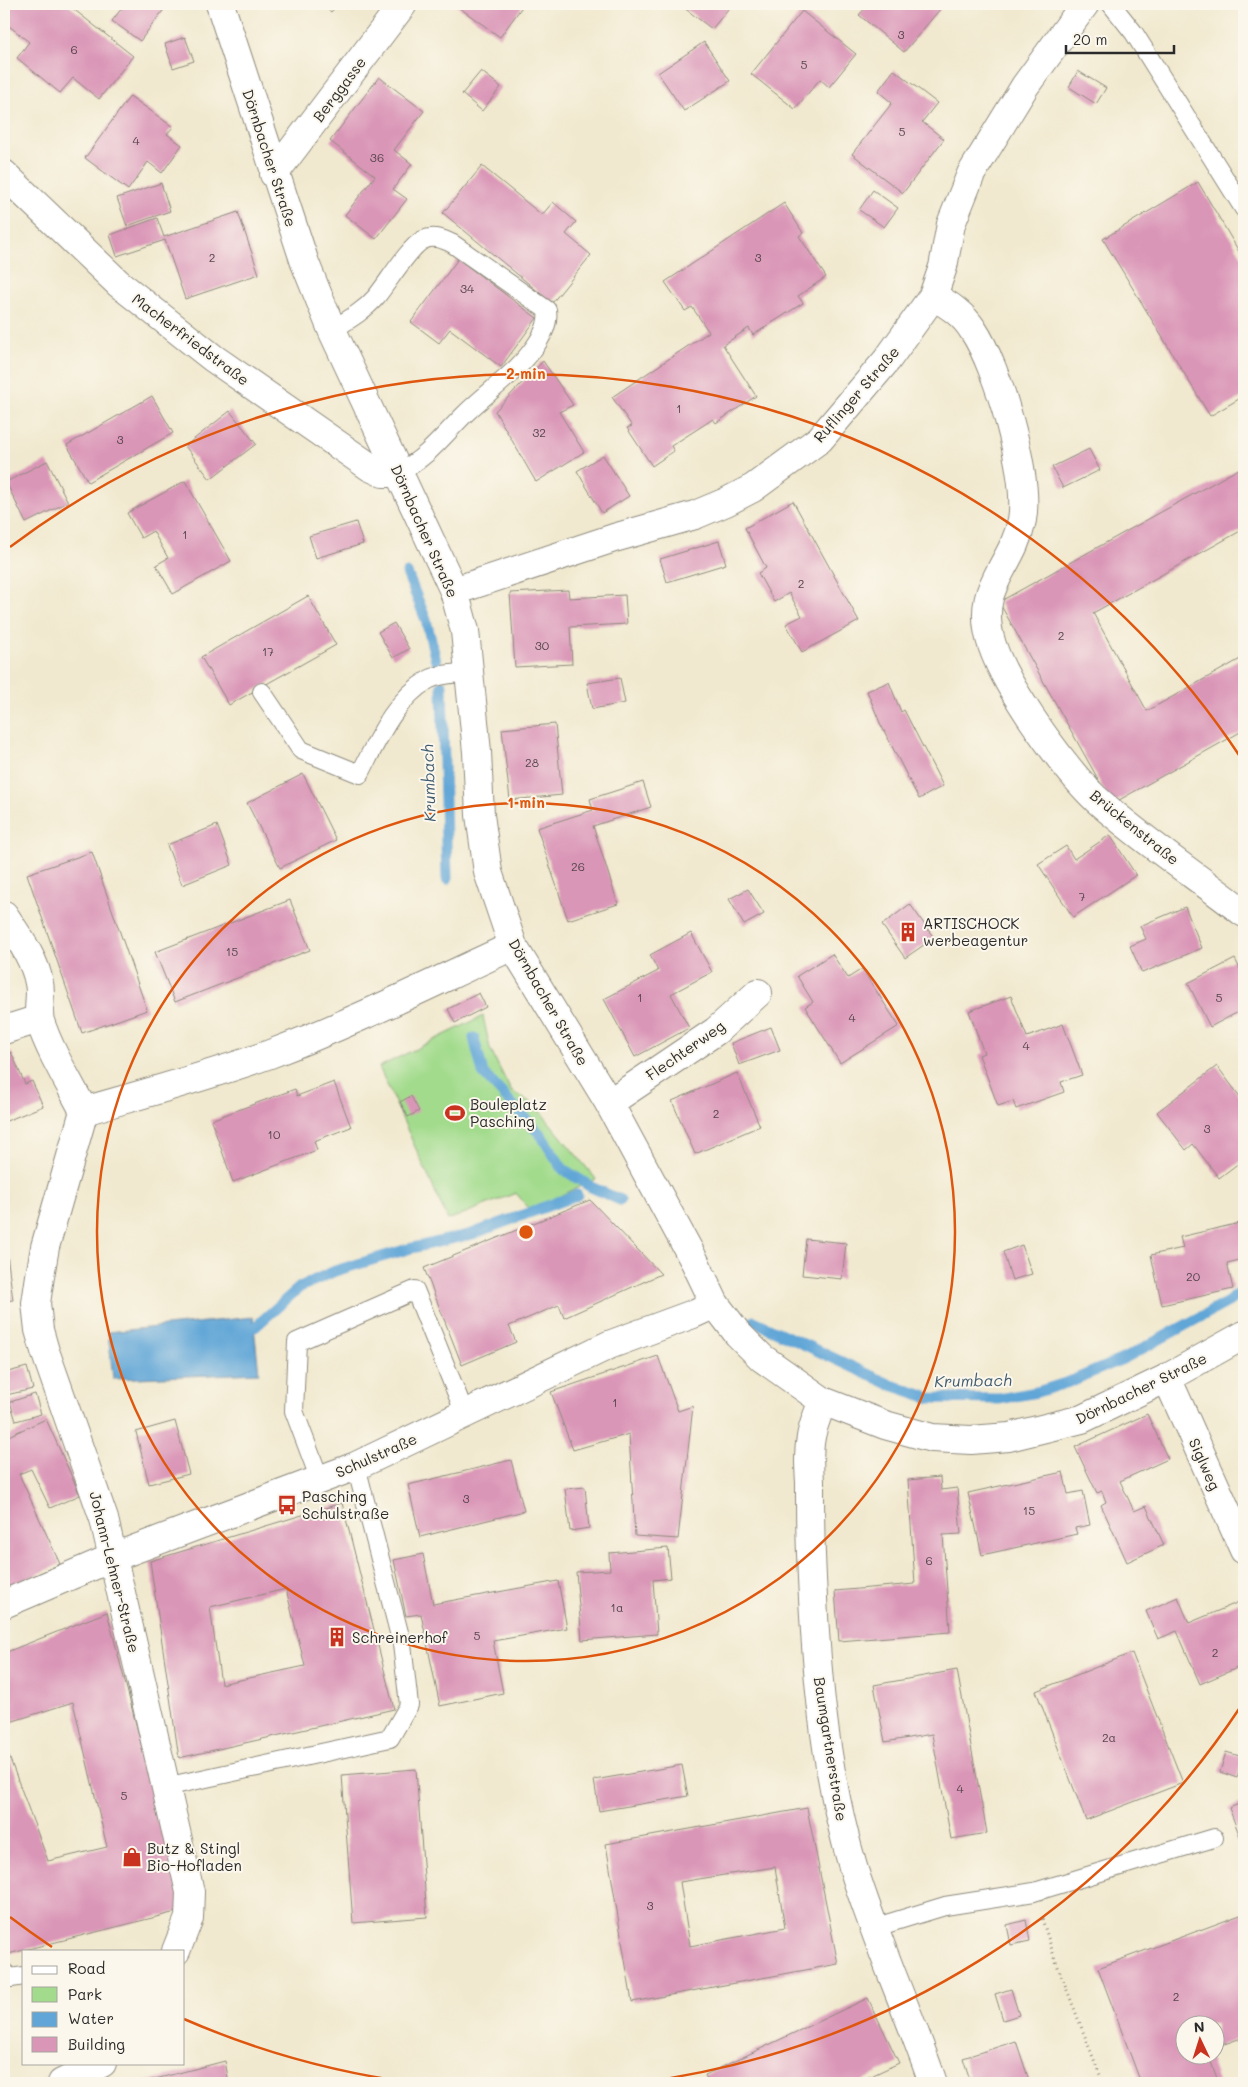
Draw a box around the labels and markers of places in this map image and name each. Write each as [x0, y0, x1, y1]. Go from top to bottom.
place label: ARTISCHOCK werbeagentur [923, 913, 1028, 950]
building icon: ARTISCHOCK werbeagentur [897, 921, 919, 943]
place label: Bouleplatz Pasching [470, 1094, 547, 1131]
sports icon: Bouleplatz Pasching [444, 1102, 466, 1124]
centre of rings [517, 1223, 535, 1241]
place label: Pasching Schulstraße [302, 1486, 389, 1523]
bus stop icon: Pasching Schulstraße [276, 1494, 298, 1516]
building icon: Schreinerhof [326, 1626, 348, 1648]
place label: Schreinerhof [352, 1627, 449, 1647]
place label: Butz & Stingl Bio-Hofladen [147, 1838, 242, 1875]
shop icon: Butz & Stingl Bio-Hofladen [121, 1846, 143, 1868]

